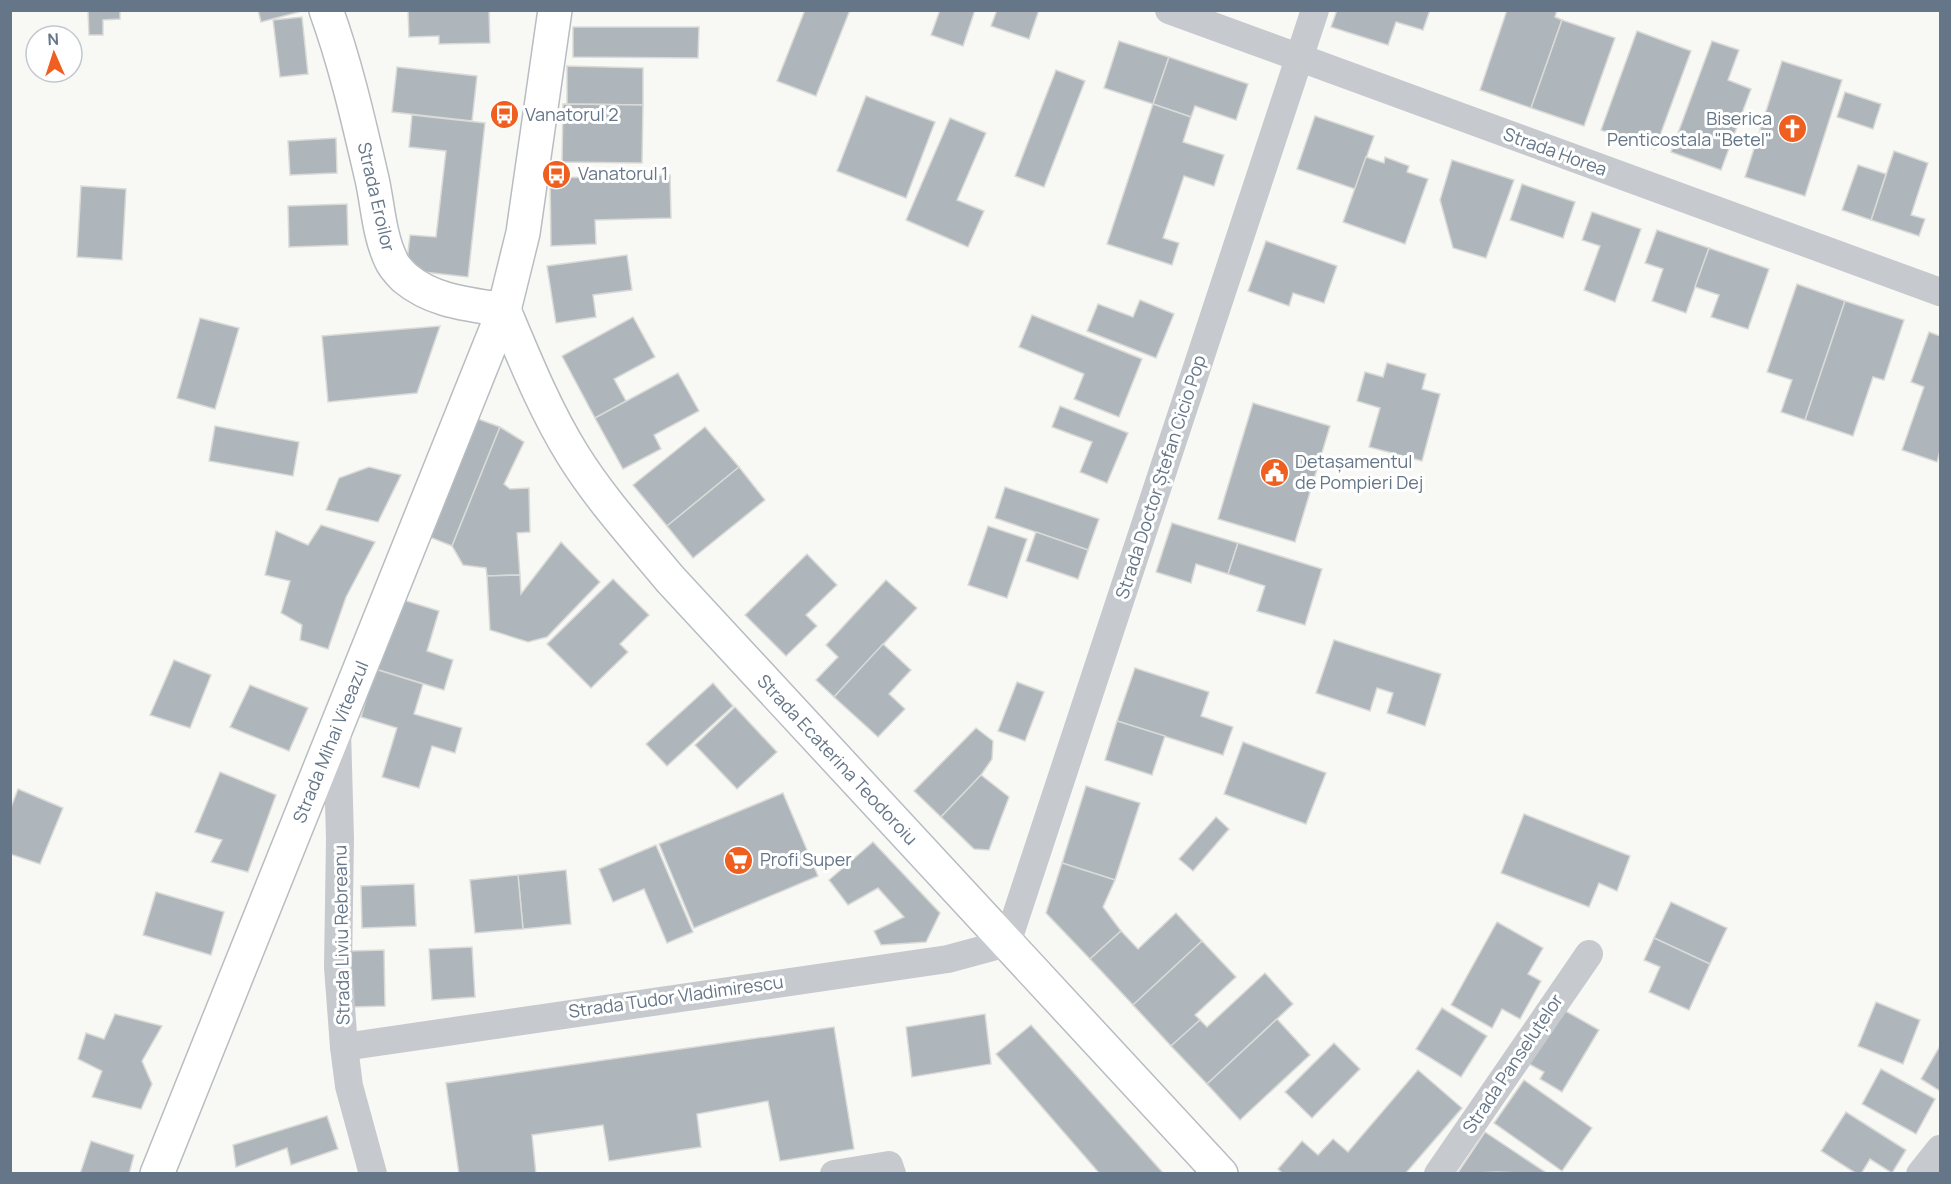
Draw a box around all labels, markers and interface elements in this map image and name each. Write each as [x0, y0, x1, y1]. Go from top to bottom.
north arrow [24, 24, 84, 84]
text: N [47, 28, 60, 50]
bus stop icon: Vanatorul 2 [488, 99, 520, 131]
place label: Vanatorul 2 [525, 102, 618, 126]
place label: Biserica Penticostala "Betel" [1607, 106, 1772, 151]
church icon: Biserica Penticostala "Betel" [1777, 113, 1809, 145]
street label: Strada Horea [1500, 121, 1610, 181]
street label: Strada Eroilor [353, 140, 401, 254]
bus stop icon: Vanatorul 1 [541, 158, 573, 190]
place label: Vanatorul 1 [578, 161, 668, 185]
street label: Strada Doctor Ștefan Cicio Pop [1109, 352, 1211, 602]
place label: Detașamentul de Pompieri Dej [1295, 449, 1423, 494]
public building icon: Detașamentul de Pompieri Dej [1258, 456, 1290, 488]
street label: Strada Mihai Viteazul [287, 657, 374, 826]
street label: Strada Ecaterina Teodoroiu [752, 669, 923, 850]
supermarket icon: Profi Super [723, 844, 755, 876]
street label: Strada Liviu Rebreanu [327, 845, 355, 1025]
place label: Profi Super [760, 847, 852, 871]
street label: Strada Tudor Vladimirescu [567, 969, 785, 1023]
street label: Strada Panseluțelor [1457, 989, 1568, 1138]

